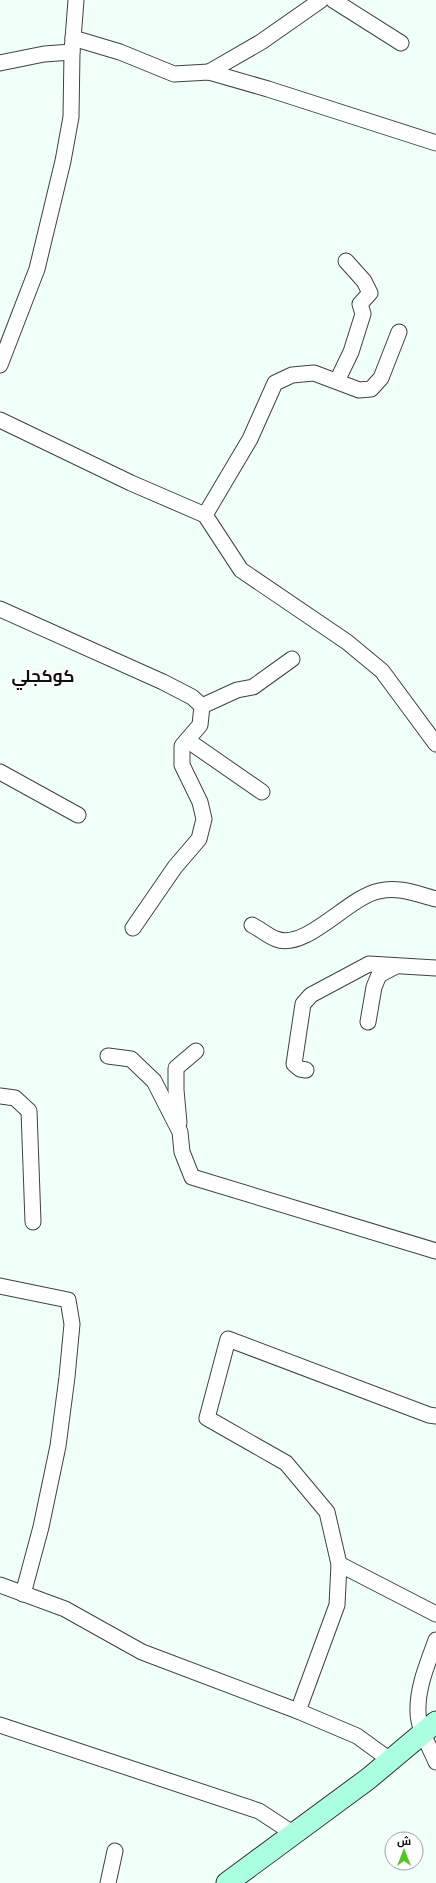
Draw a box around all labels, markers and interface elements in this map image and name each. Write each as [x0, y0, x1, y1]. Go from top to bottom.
district label: كوكجلي [11, 665, 75, 690]
north arrow [384, 1831, 424, 1871]
text: ش [397, 1834, 411, 1848]

